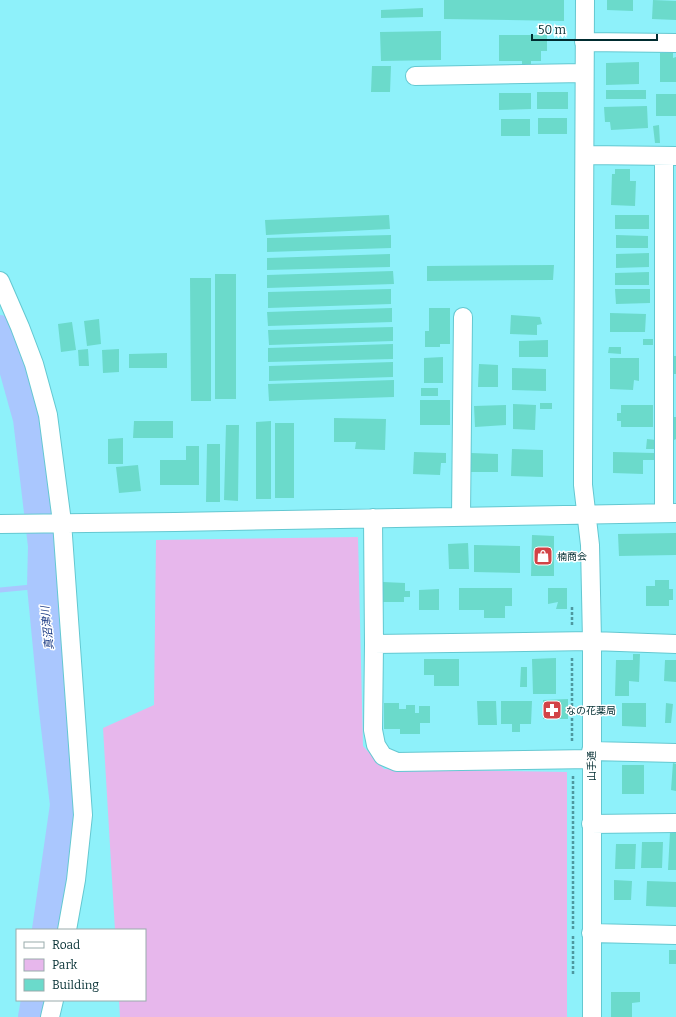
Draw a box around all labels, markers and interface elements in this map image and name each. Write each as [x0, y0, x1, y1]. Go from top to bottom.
scale bar [532, 16, 657, 42]
text: 50 m [538, 23, 567, 37]
shop icon: 楠商会 [532, 545, 554, 567]
place label: 楠商会 [557, 551, 587, 563]
water label: 真沼津川 [39, 604, 56, 651]
pharmacy icon: なの花薬局 [541, 699, 563, 721]
place label: なの花薬局 [566, 705, 616, 717]
street label: 山手通 [586, 751, 598, 781]
legend [16, 929, 146, 1001]
text: Road [52, 938, 80, 952]
text: Park [52, 958, 78, 972]
text: Building [52, 978, 99, 992]

